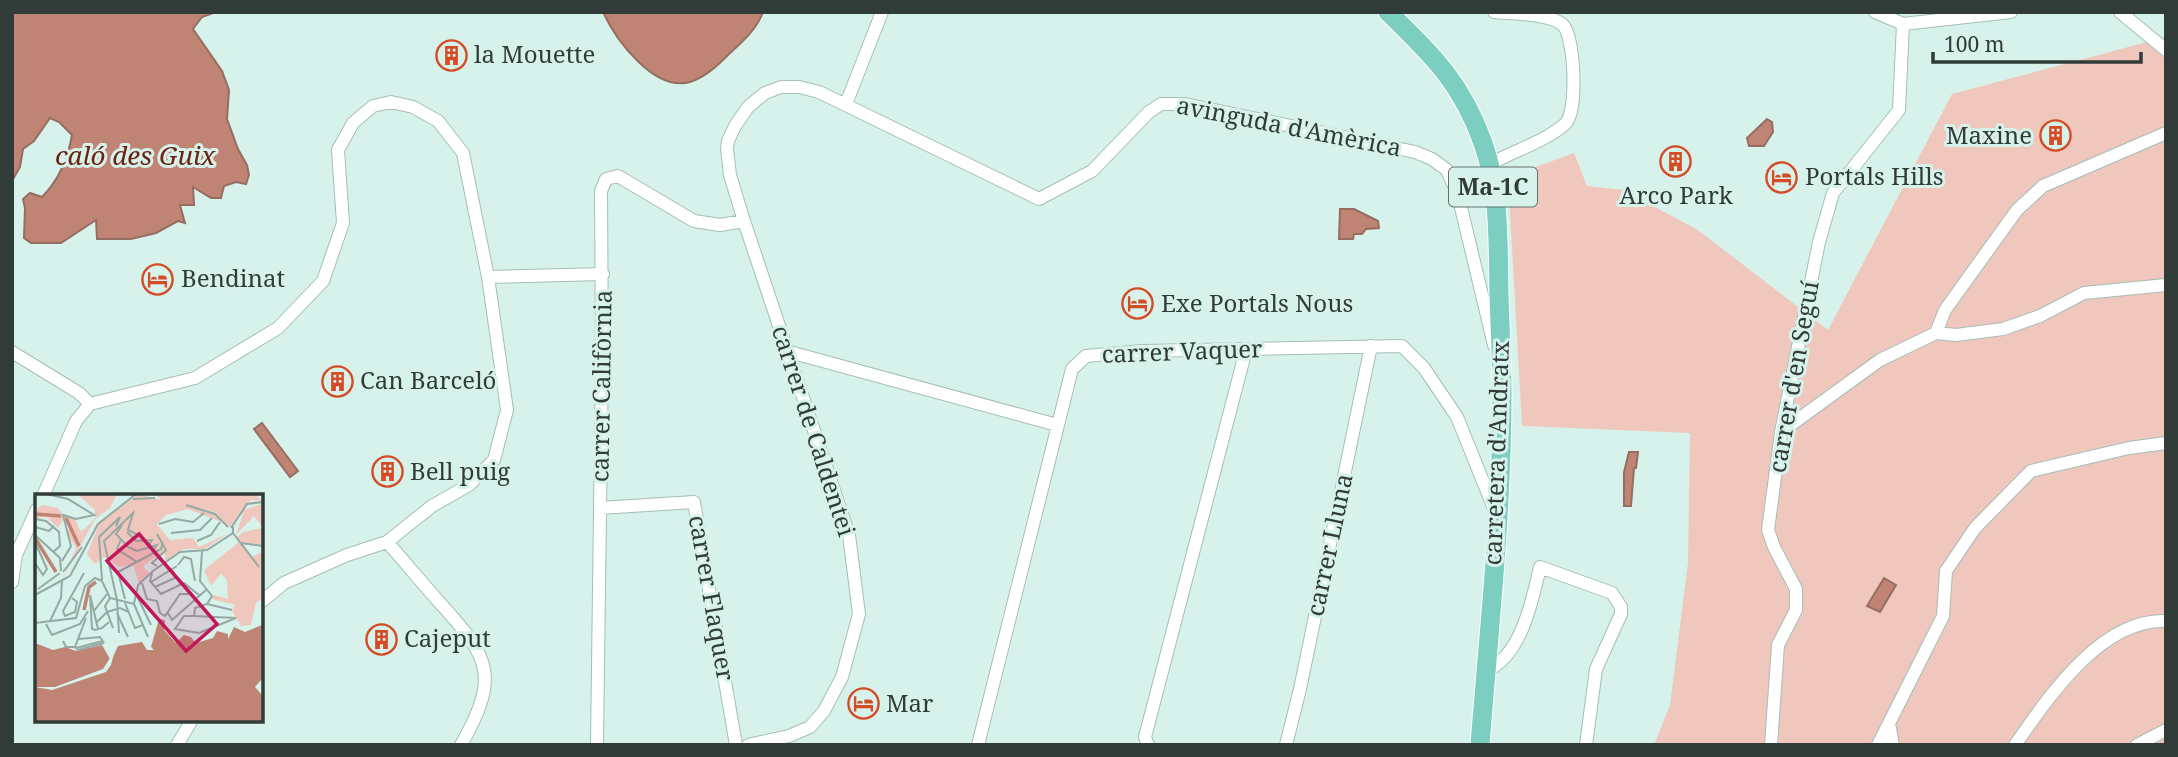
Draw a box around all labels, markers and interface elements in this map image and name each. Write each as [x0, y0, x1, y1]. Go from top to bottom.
scale bar [1933, 21, 2141, 65]
text: 100 m [1944, 30, 2005, 58]
place label: la Mouette [474, 37, 595, 70]
building icon: la Mouette [434, 38, 468, 72]
street label: avinguda d'Amèrica [1174, 88, 1404, 163]
place label: Maxine [1946, 118, 2032, 151]
building icon: Maxine [2038, 119, 2072, 153]
water label: caló des Guix [55, 137, 216, 173]
building icon: Arco Park [1659, 145, 1693, 179]
place label: Portals Hills [1805, 159, 1944, 192]
hotel icon: Portals Hills [1765, 160, 1799, 194]
road number: Ma-1C [1449, 168, 1537, 206]
place label: Arco Park [1619, 178, 1734, 211]
place label: Bendinat [181, 261, 285, 294]
hotel icon: Bendinat [141, 262, 175, 296]
street label: carrer d'en Seguí [1759, 278, 1826, 475]
place label: Exe Portals Nous [1161, 286, 1353, 319]
hotel icon: Exe Portals Nous [1121, 287, 1155, 321]
street label: carrer Califòrnia [582, 290, 619, 482]
street label: carrer de Caldentei [765, 321, 864, 540]
street label: carrer Vaquer [1101, 331, 1263, 370]
street label: carretera d'Andratx [1475, 340, 1516, 566]
place label: Can Barceló [360, 363, 496, 396]
building icon: Can Barceló [320, 364, 354, 398]
place label: Bell puig [410, 454, 510, 487]
building icon: Bell puig [370, 455, 404, 489]
street label: carrer Lluna [1297, 470, 1360, 619]
inset map [35, 494, 262, 722]
street label: carrer Flaquer [682, 512, 743, 683]
place label: Cajeput [404, 621, 491, 654]
building icon: Cajeput [364, 622, 398, 656]
place label: Mar [886, 686, 933, 719]
hotel icon: Mar [846, 687, 880, 721]

